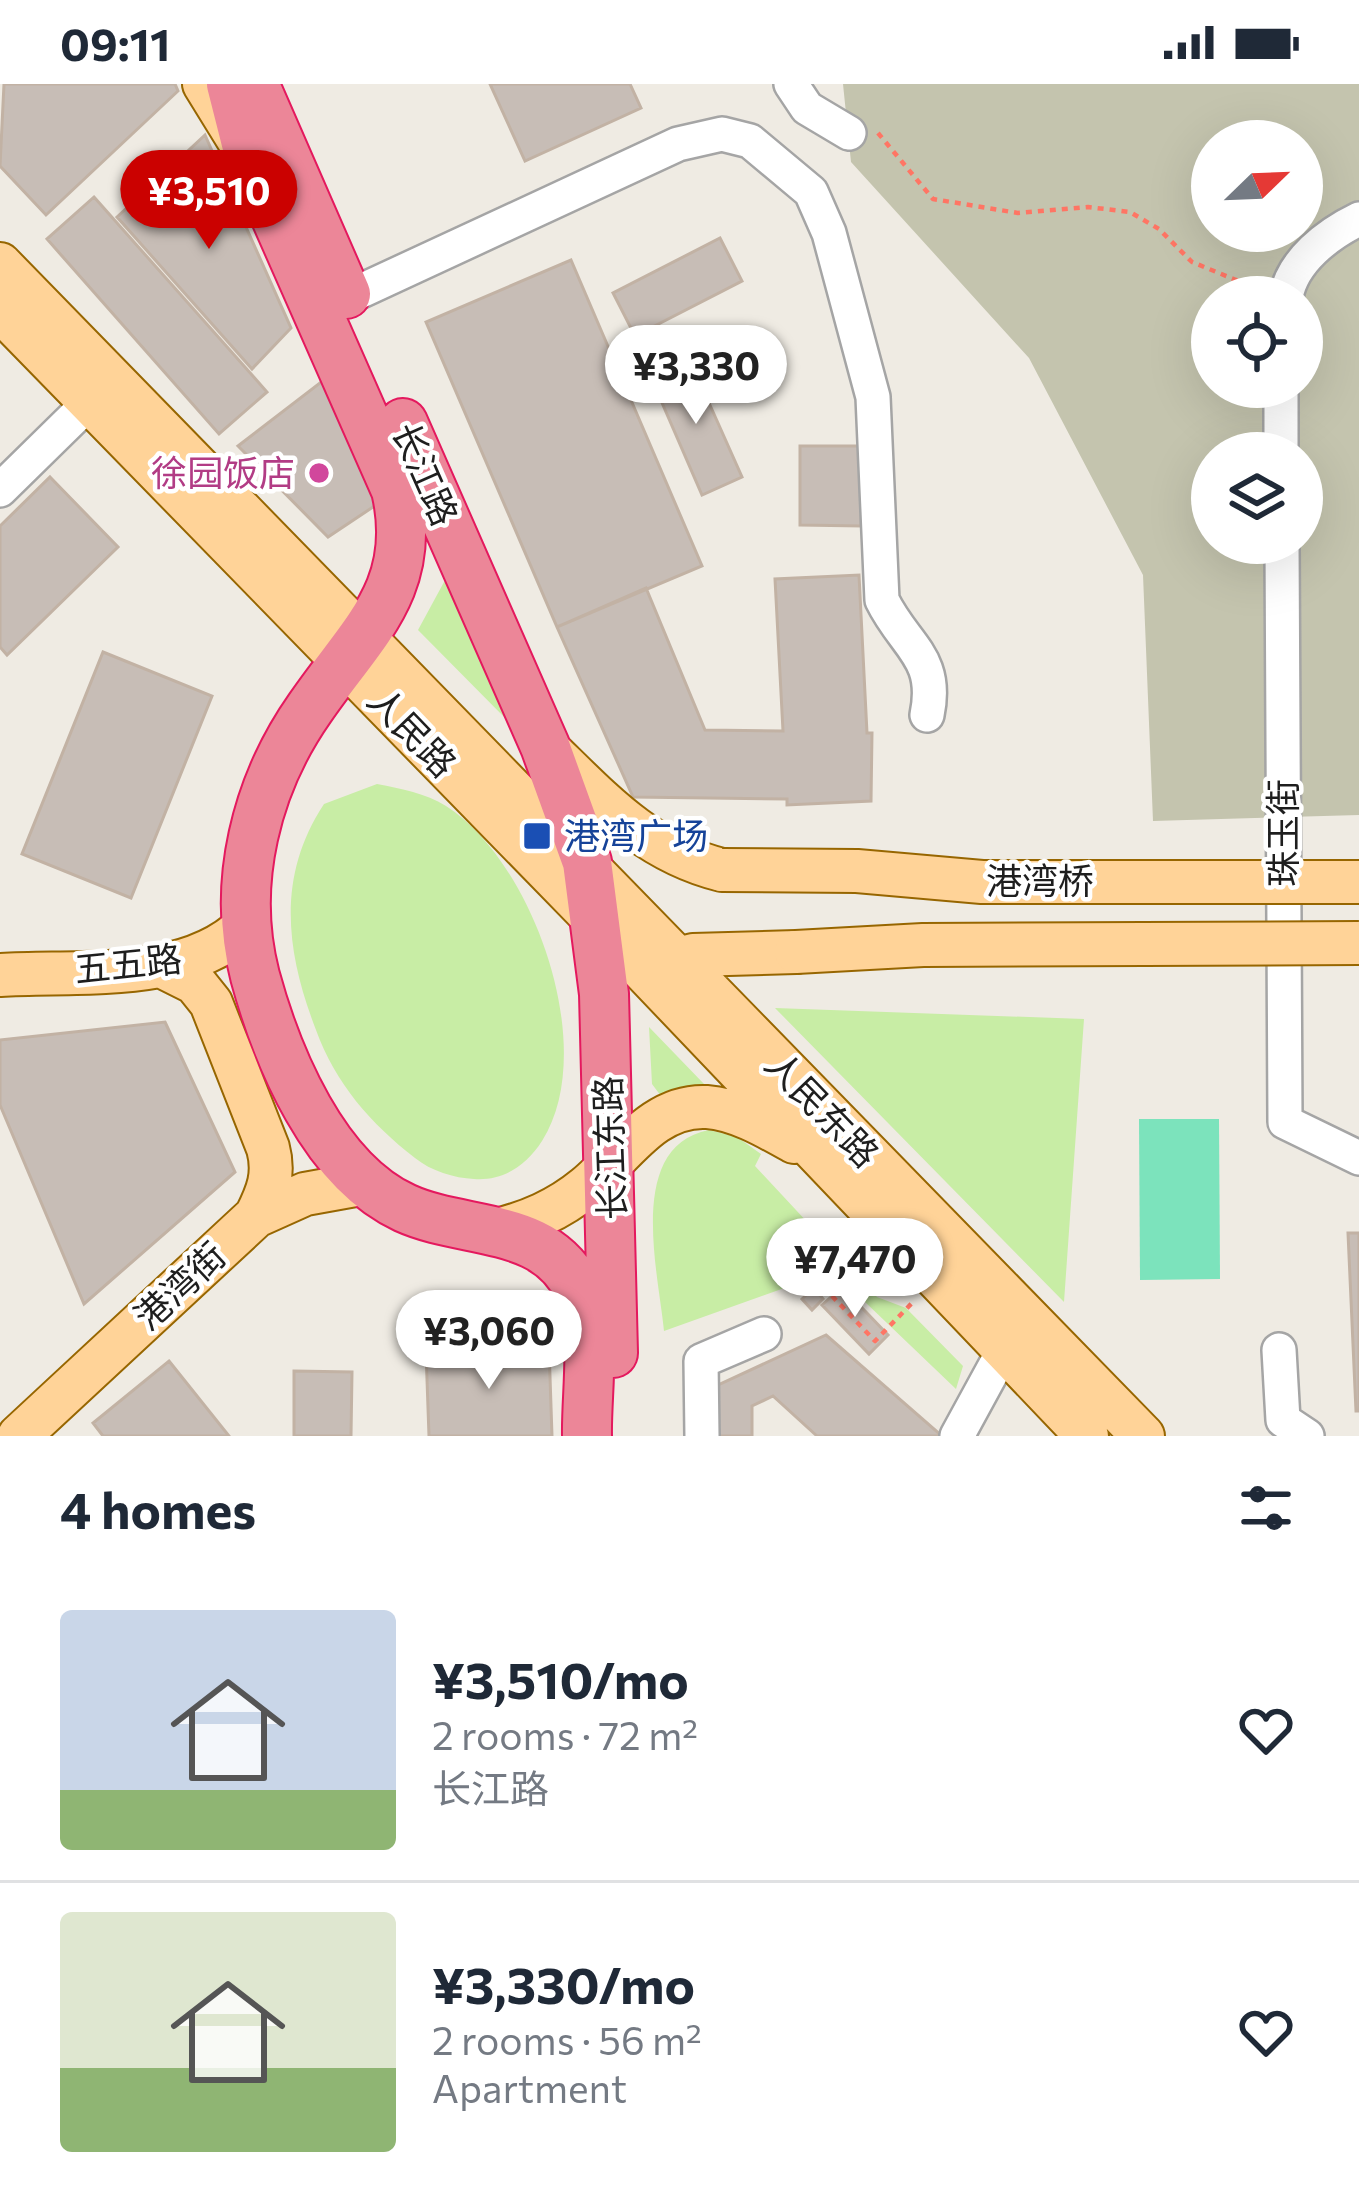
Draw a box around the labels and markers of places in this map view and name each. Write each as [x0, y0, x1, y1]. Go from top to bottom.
pin: ¥3,510 [111, 150, 307, 252]
pin: ¥3,330 [598, 325, 794, 427]
place label: 徐园饭店 [151, 449, 295, 493]
marker: 徐园饭店 [306, 460, 332, 486]
place label: 港湾广场 [564, 812, 708, 856]
marker: 港湾广场 [521, 820, 553, 852]
pin: ¥7,470 [757, 1218, 953, 1320]
pin: ¥3,060 [391, 1290, 587, 1392]

